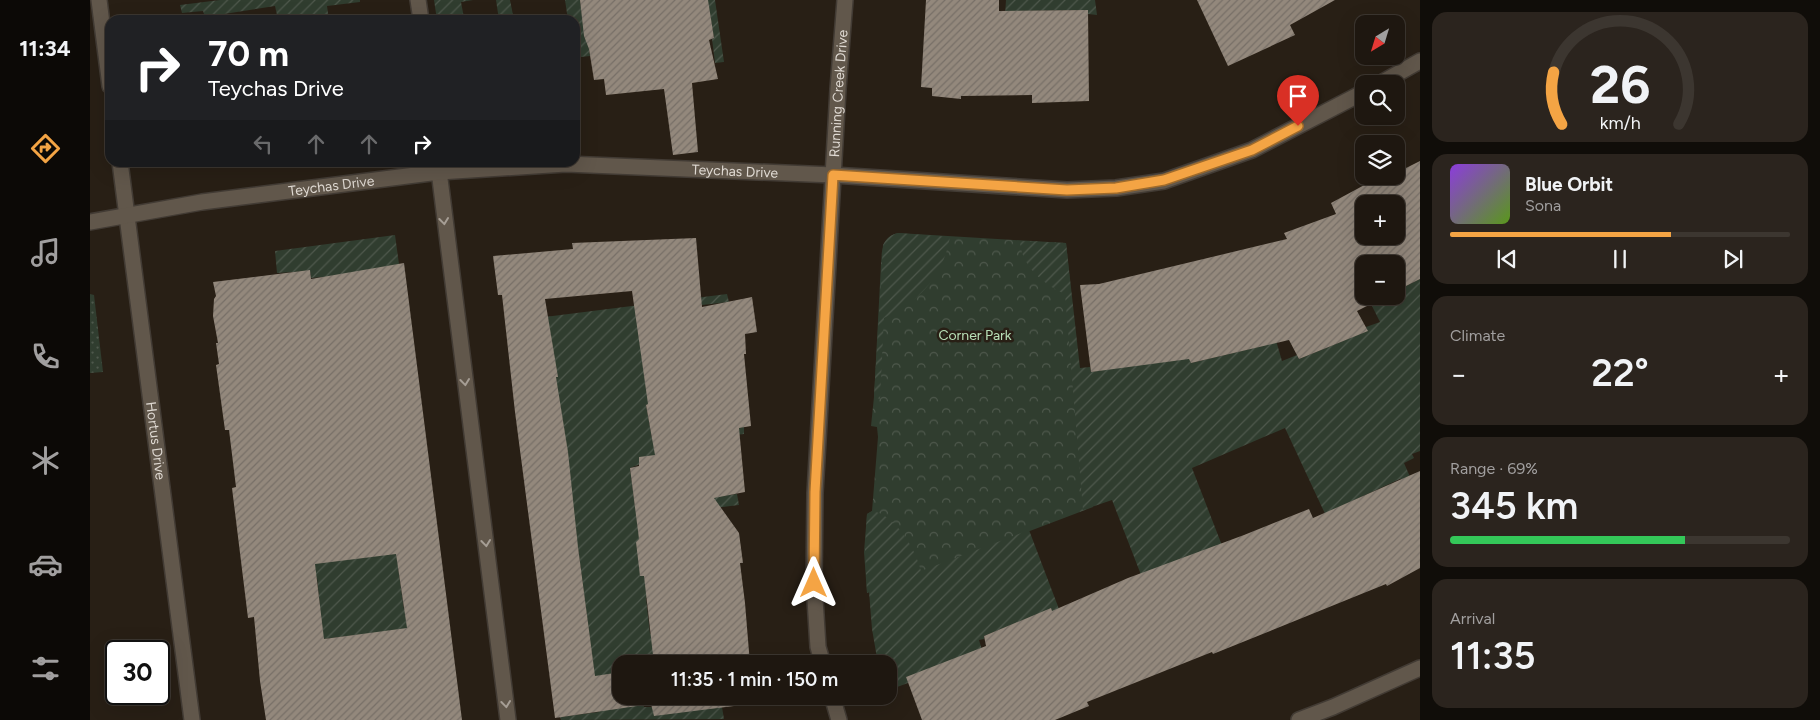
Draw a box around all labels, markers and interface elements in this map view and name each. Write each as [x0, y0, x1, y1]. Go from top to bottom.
north arrow [1355, 15, 1405, 65]
map controls [1355, 15, 1405, 305]
street label: Running Creek Drive [826, 29, 851, 158]
text: 70 m [208, 33, 289, 75]
text: 11:34 [19, 35, 71, 62]
icon: right [125, 35, 190, 100]
text: 26 [1590, 54, 1650, 116]
text: Teychas Drive [208, 75, 344, 102]
pin [1277, 75, 1319, 126]
button: search [1355, 75, 1405, 125]
icon: arrive [1284, 82, 1312, 110]
text: km/h [1600, 112, 1640, 133]
icon: left [249, 130, 277, 158]
icon: ahead [302, 130, 330, 158]
icon: ahead [355, 130, 383, 158]
icon: right [408, 130, 436, 158]
icon: directions [28, 131, 63, 166]
button: layers [1355, 135, 1405, 185]
street label: Teychas Drive [691, 161, 779, 181]
street label: Teychas Drive [287, 172, 376, 200]
text: Blue Orbit [1525, 173, 1613, 196]
button: + [1355, 195, 1405, 245]
text: Sona [1525, 196, 1561, 215]
one-way arrow [439, 216, 449, 225]
icon: music [28, 235, 63, 270]
icon: previous [1493, 245, 1521, 273]
icon: pause [1606, 245, 1634, 273]
icon: next [1719, 245, 1747, 273]
button: − [1355, 255, 1405, 305]
text: Climate [1450, 326, 1505, 345]
park label: Corner Park [938, 327, 1012, 344]
icon: phone [28, 339, 63, 374]
text: 22° [1591, 350, 1649, 396]
text: − [1450, 357, 1467, 391]
text: + [1773, 357, 1790, 391]
one-way arrow [459, 378, 470, 386]
street label: Hortus Drive [142, 400, 169, 481]
icon: climate [28, 443, 63, 478]
text: Range · 69% [1450, 459, 1538, 478]
text: 345 km [1450, 483, 1578, 529]
one-way arrow [480, 539, 491, 547]
icon: car [28, 547, 63, 582]
position arrow [787, 556, 839, 608]
text: Arrival [1450, 609, 1495, 628]
text: 11:35 [1450, 633, 1535, 679]
speed limit sign: 30 [105, 640, 170, 705]
icon: filters [28, 651, 63, 686]
text: 11:35 · 1 min · 150 m [671, 668, 838, 691]
one-way arrow [501, 700, 511, 708]

